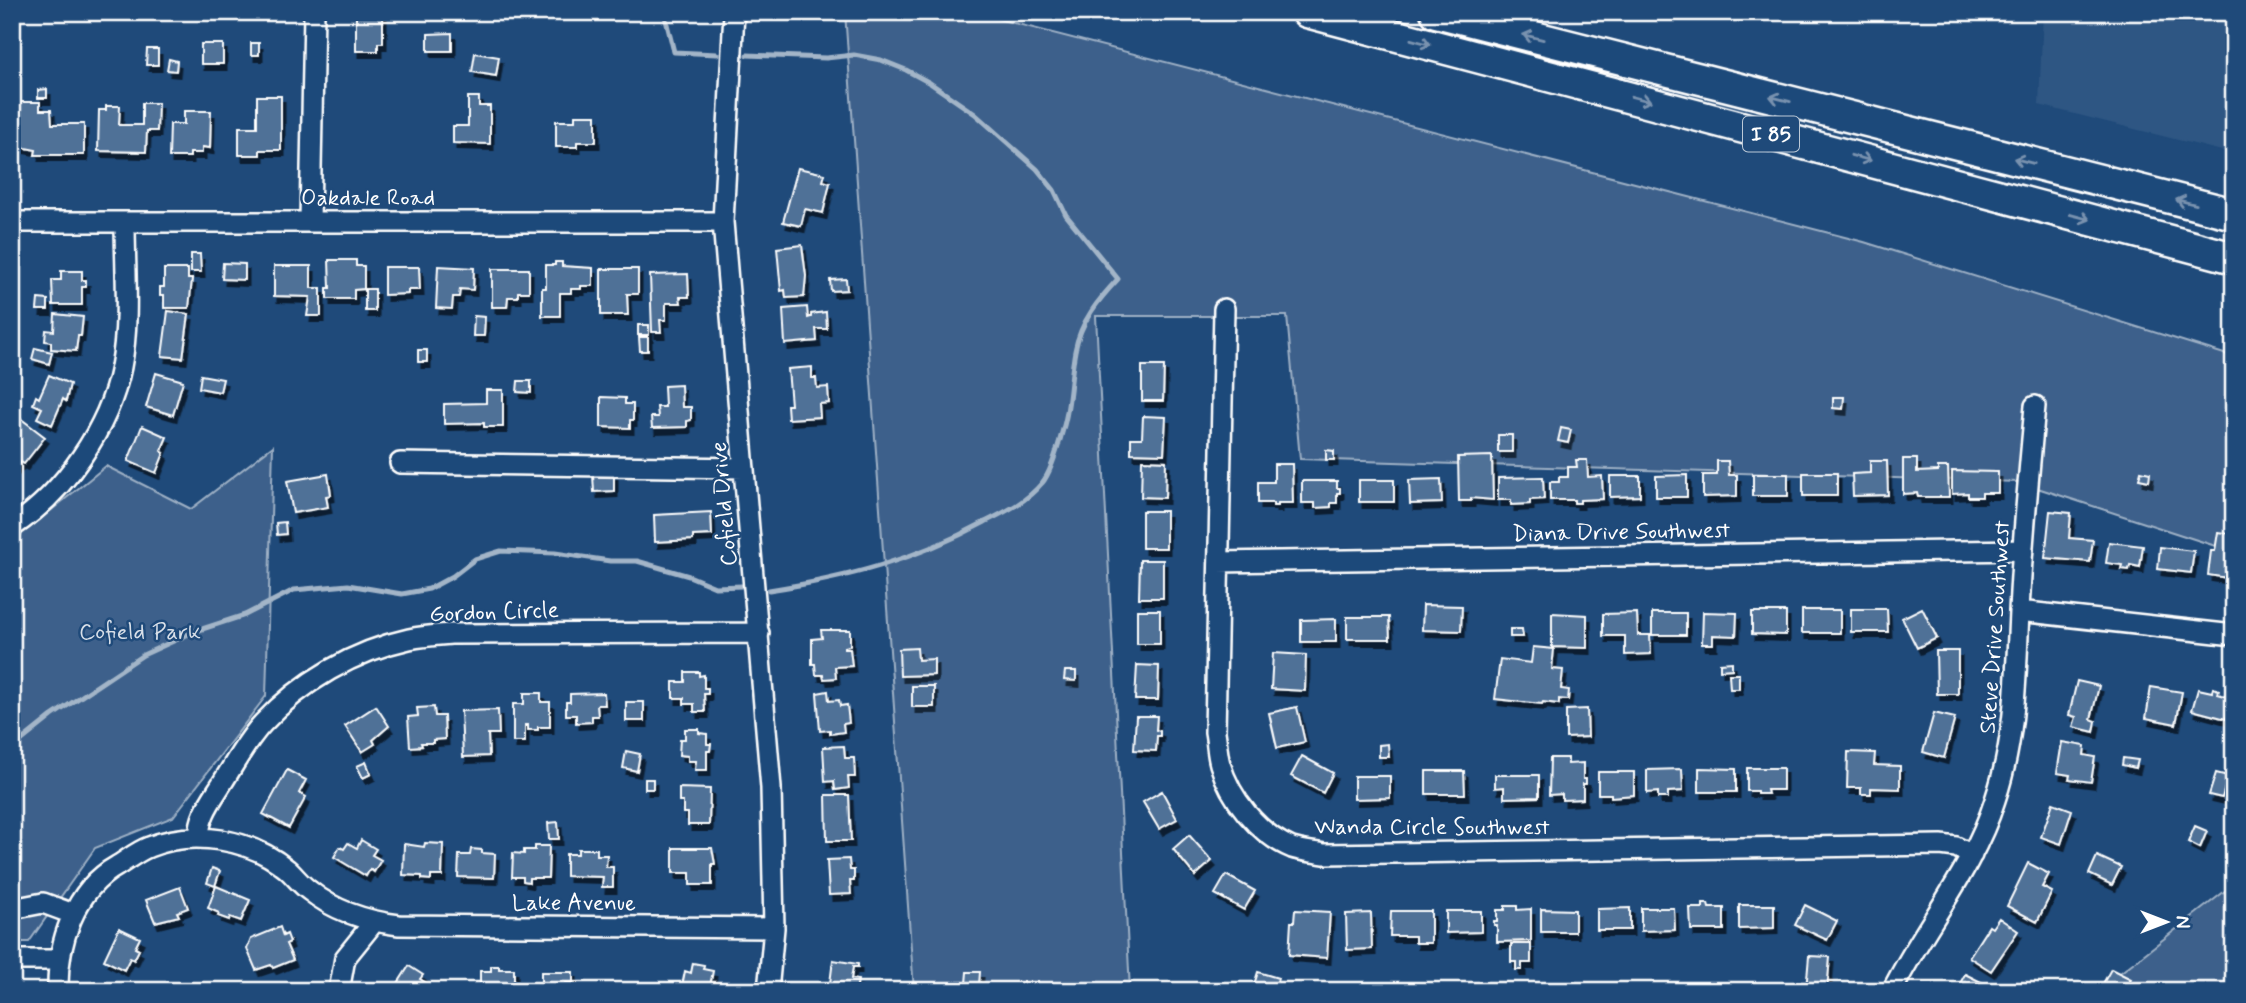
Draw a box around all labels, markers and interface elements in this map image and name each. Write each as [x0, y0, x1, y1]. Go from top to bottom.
one-way arrow [1522, 30, 1545, 43]
one-way arrow [1409, 36, 1431, 49]
one-way arrow [1769, 92, 1792, 105]
one-way arrow [1629, 93, 1652, 106]
road number: I 85 [1743, 116, 1799, 152]
one-way arrow [1849, 152, 1871, 165]
one-way arrow [2013, 154, 2036, 167]
street label: Oakdale Road [301, 184, 435, 214]
one-way arrow [2175, 195, 2198, 208]
one-way arrow [2069, 211, 2091, 224]
street label: Cofield Drive [705, 440, 745, 567]
street label: Diana Drive Southwest [1512, 516, 1730, 550]
street label: Steve Drive Southwest [1974, 519, 2018, 735]
street label: Gordon Circle [429, 596, 559, 630]
park label: Cofield Park [79, 618, 201, 648]
street label: Wanda Circle Southwest [1314, 813, 1550, 843]
north arrow [2130, 888, 2200, 958]
street label: Lake Avenue [512, 889, 636, 919]
text: N [2169, 916, 2194, 928]

